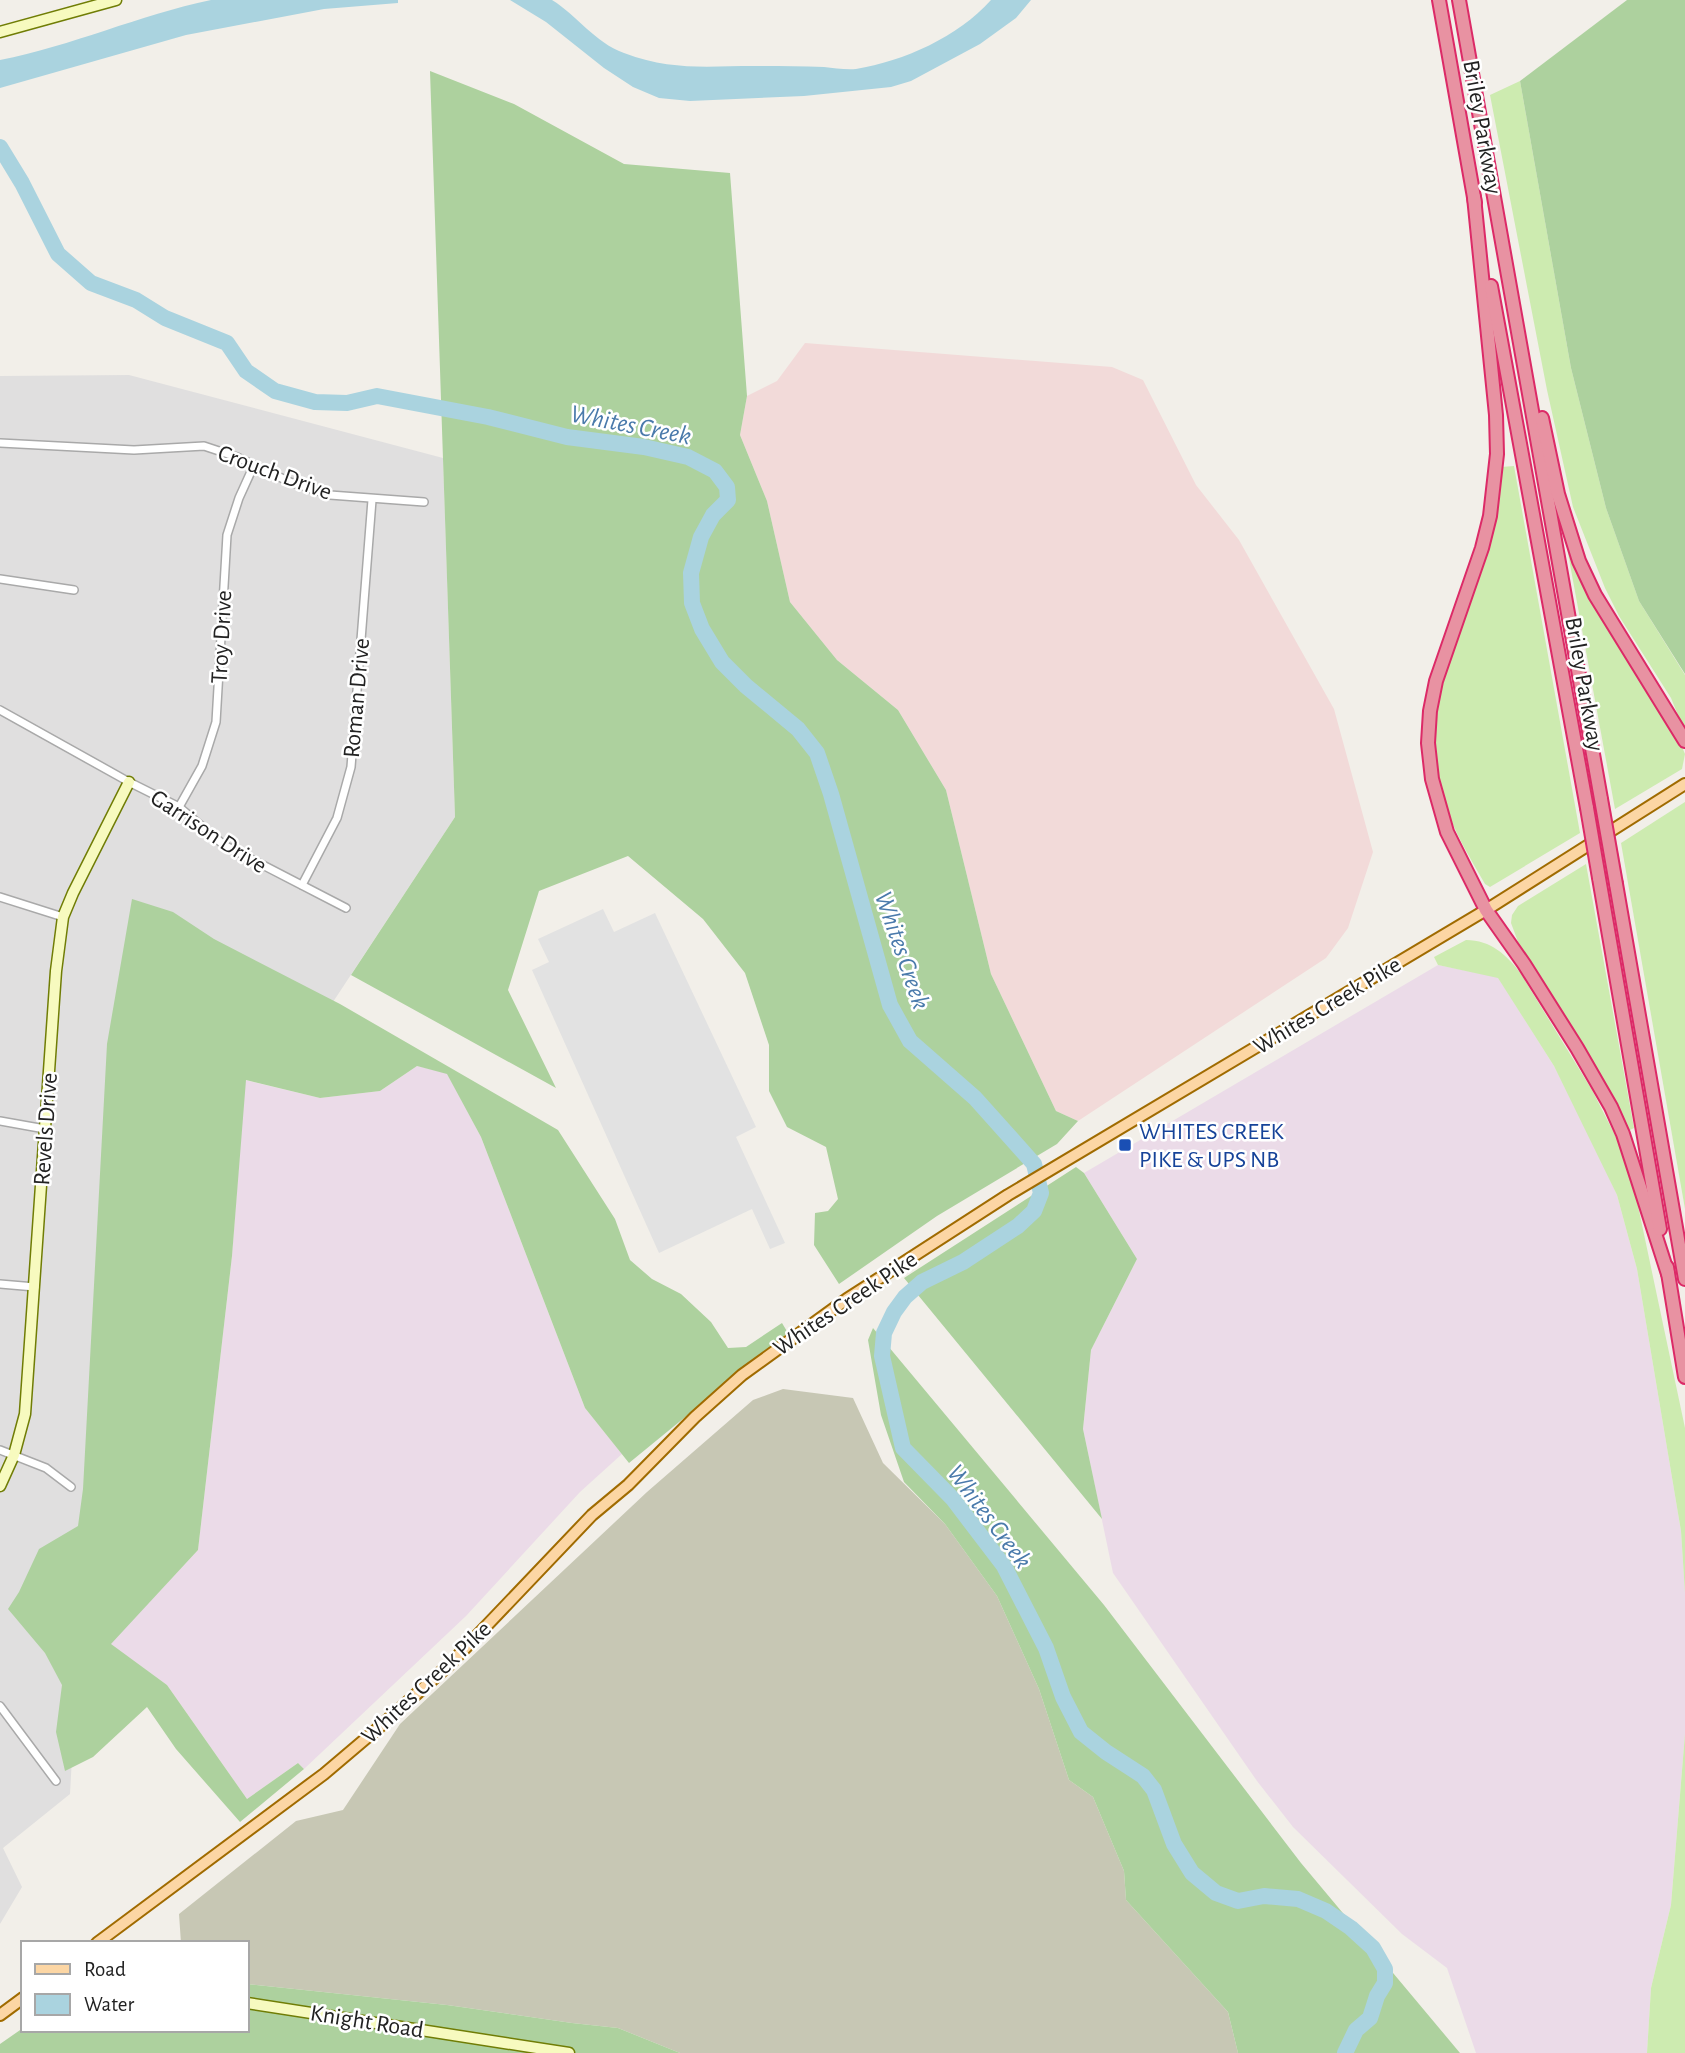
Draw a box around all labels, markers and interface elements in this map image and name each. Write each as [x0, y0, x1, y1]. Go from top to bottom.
street label: Briley Parkway [1458, 58, 1506, 196]
water label: Whites Creek [568, 401, 693, 449]
street label: Crouch Drive [214, 441, 335, 505]
street label: Troy Drive [208, 590, 236, 684]
street label: Briley Parkway [1560, 615, 1608, 753]
street label: Roman Drive [340, 637, 374, 759]
street label: Garrison Drive [146, 786, 271, 878]
water label: Whites Creek [870, 888, 934, 1012]
street label: Whites Creek Pike [1250, 952, 1405, 1059]
street label: Revels Drive [30, 1072, 62, 1186]
place label: WHITES CREEK PIKE & UPS NB [1139, 1120, 1284, 1172]
marker: WHITES CREEK PIKE & UPS NB [1117, 1137, 1133, 1153]
street label: Whites Creek Pike [769, 1247, 922, 1361]
water label: Whites Creek [942, 1460, 1036, 1573]
street label: Whites Creek Pike [357, 1617, 496, 1749]
legend [21, 1941, 248, 2032]
text: Road [84, 1959, 126, 1980]
text: Water [84, 1994, 134, 2015]
street label: Knight Road [308, 2001, 425, 2043]

